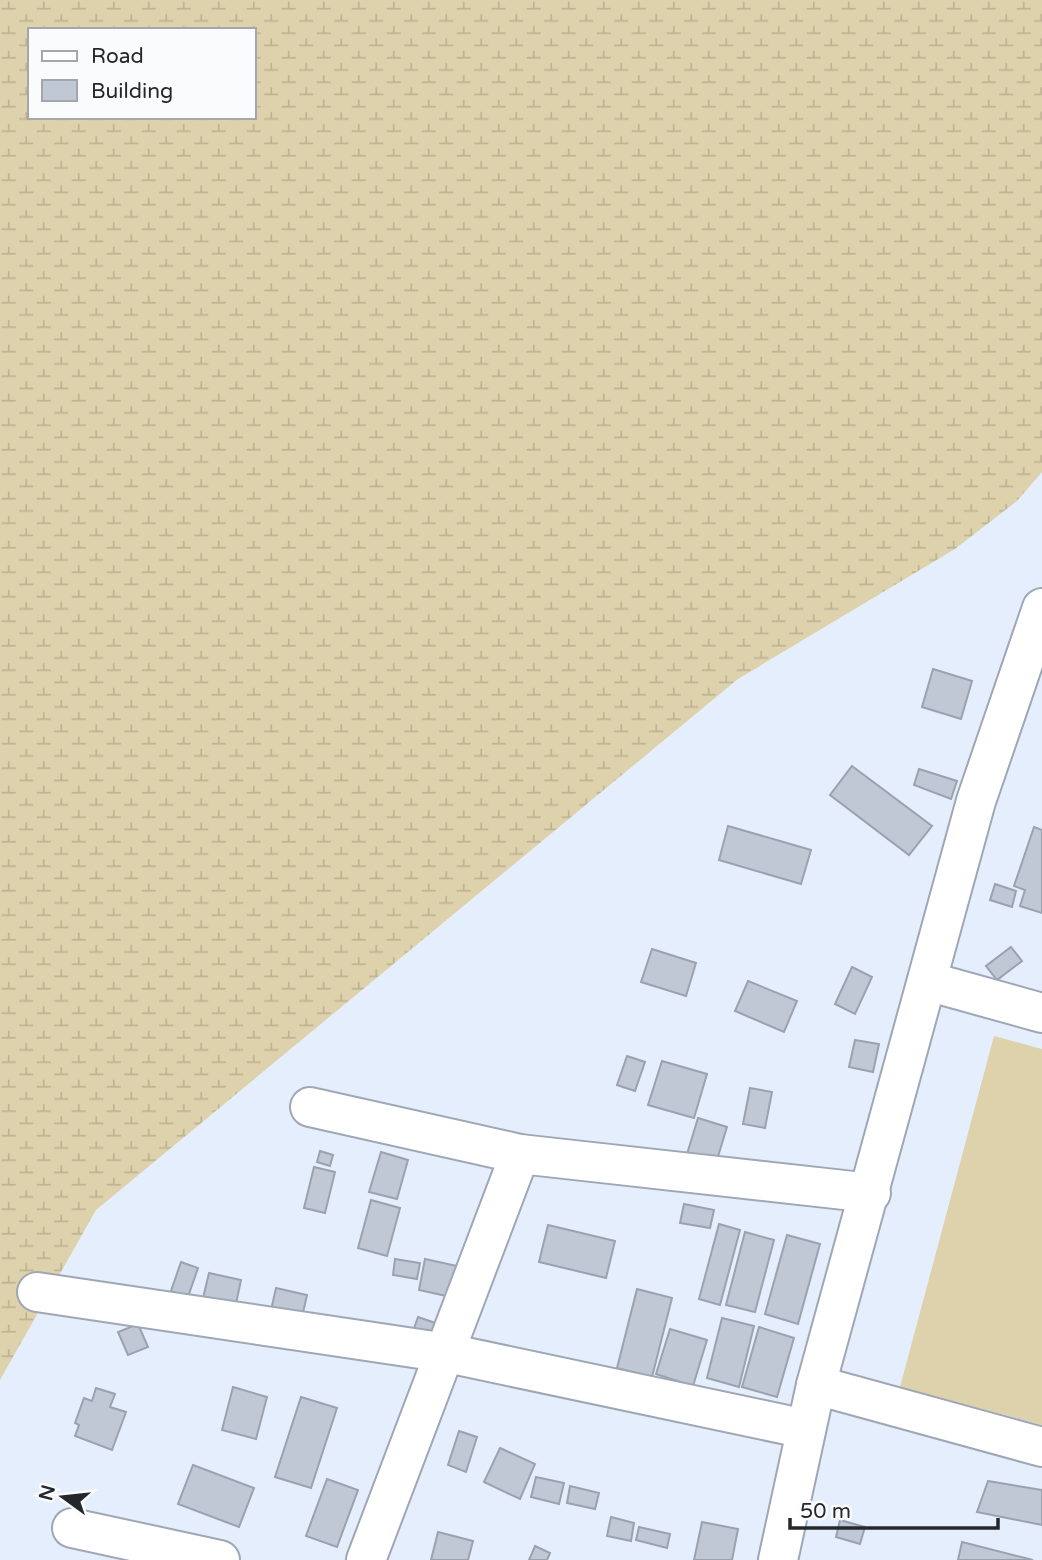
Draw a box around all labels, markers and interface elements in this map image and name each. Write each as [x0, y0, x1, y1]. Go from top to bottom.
legend [28, 28, 256, 119]
text: Road [91, 44, 144, 69]
text: Building [91, 79, 173, 104]
north arrow [28, 1462, 98, 1532]
text: N [35, 1483, 60, 1503]
scale bar [790, 1486, 998, 1530]
text: 50 m [800, 1499, 851, 1524]

